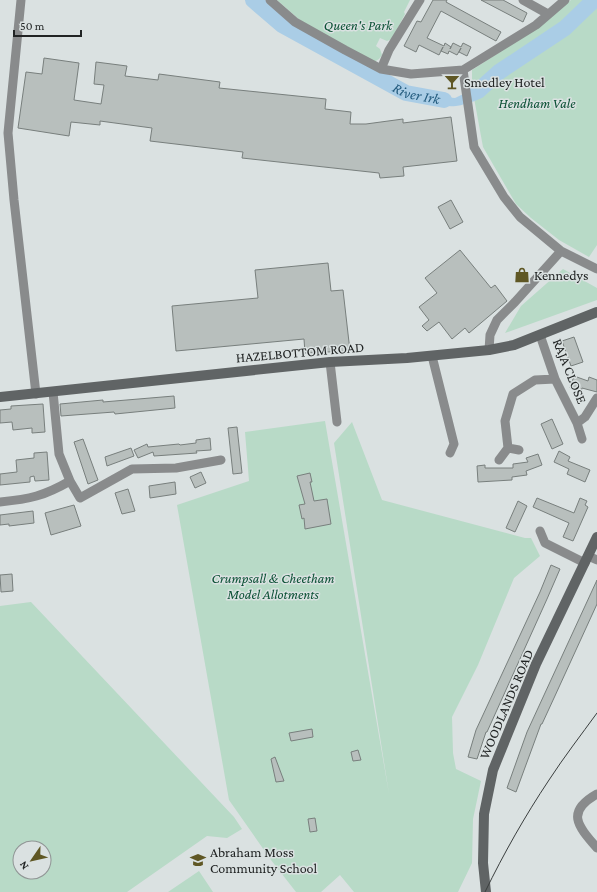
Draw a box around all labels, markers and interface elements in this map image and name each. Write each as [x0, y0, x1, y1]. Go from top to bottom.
scale bar [14, 12, 81, 38]
park label: Queen's Park [324, 17, 393, 33]
text: 50 m [20, 19, 45, 33]
bar icon: Smedley Hotel [443, 73, 461, 91]
place label: Smedley Hotel [464, 74, 545, 90]
water label: River Irk [390, 79, 443, 107]
park label: Hendham Vale [498, 95, 576, 111]
shop icon: Kennedys [513, 266, 531, 284]
place label: Kennedys [534, 267, 588, 283]
street label: RAJA CLOSE [550, 336, 590, 406]
street label: HAZELBOTTOM ROAD [235, 338, 365, 366]
park label: Crumpsall & Cheetham Model Allotments [211, 570, 335, 602]
street label: WOODLANDS ROAD [476, 647, 536, 761]
north arrow [12, 840, 52, 880]
place label: Abraham Moss Community School [210, 844, 318, 876]
school or university icon: Abraham Moss Community School [189, 851, 207, 869]
text: N [16, 859, 31, 872]

